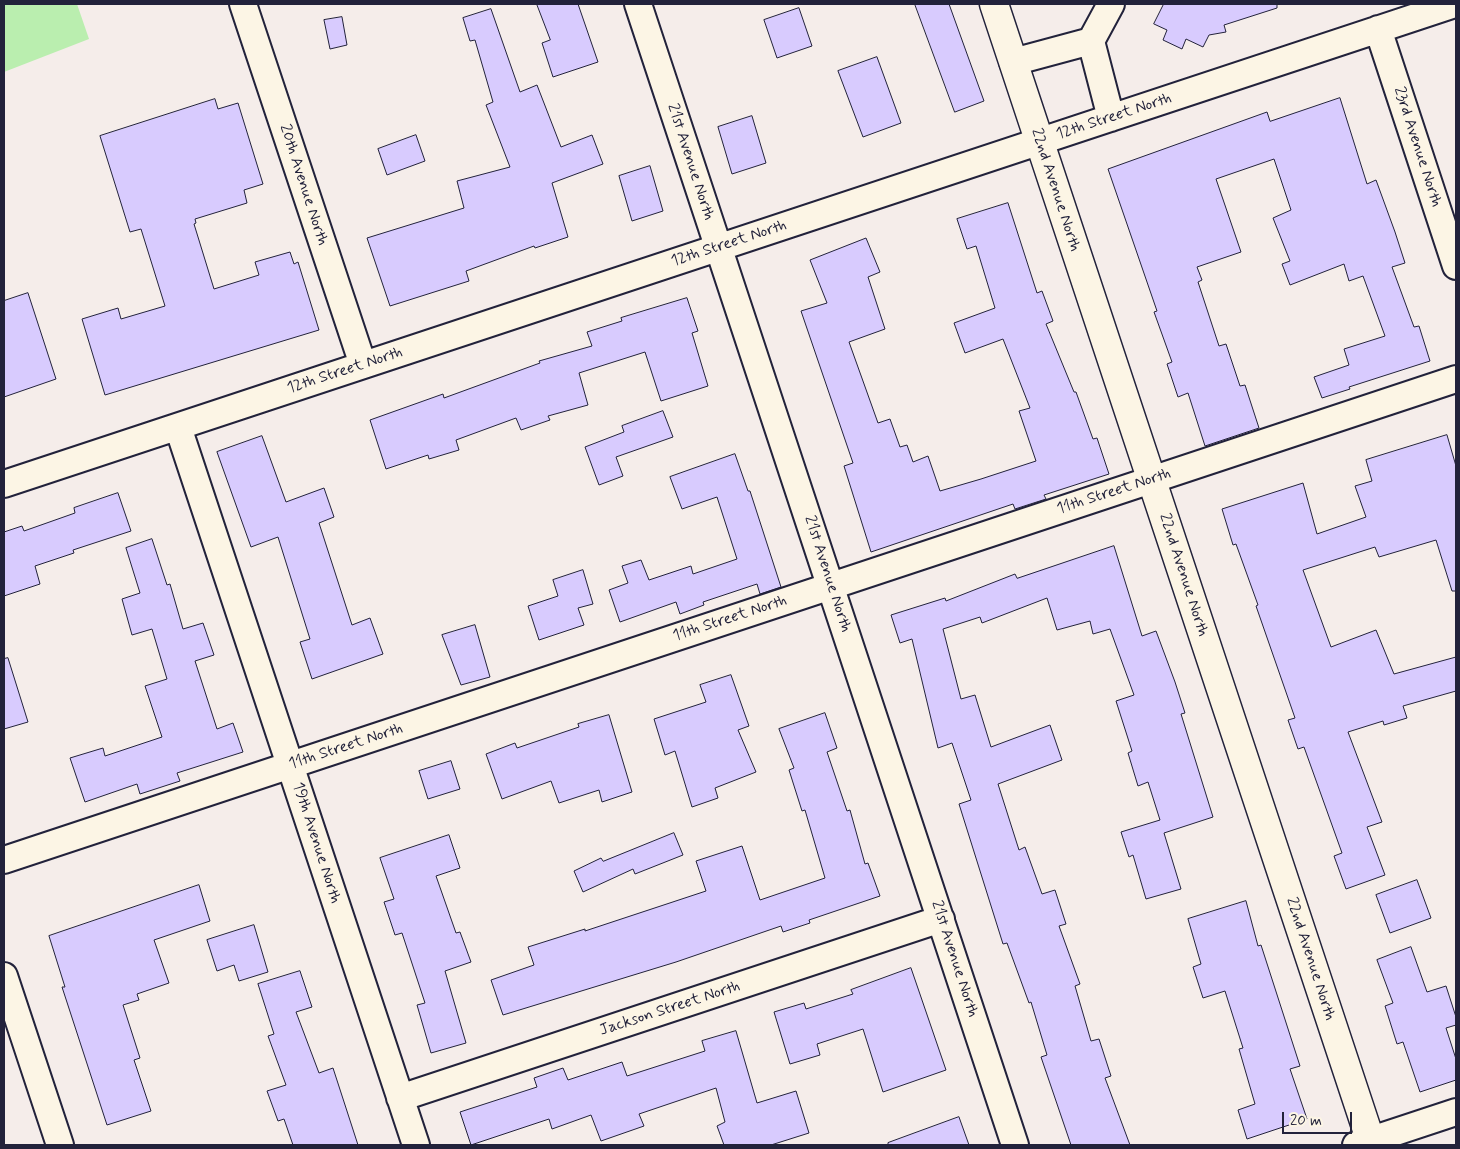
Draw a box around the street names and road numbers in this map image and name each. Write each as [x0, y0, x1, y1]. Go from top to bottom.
street label: 23rd Avenue North [1389, 85, 1445, 209]
street label: 12th Street North [1054, 89, 1174, 145]
street label: 21st Avenue North [662, 101, 718, 223]
street label: 20th Avenue North [274, 122, 332, 248]
street label: 22nd Avenue North [1026, 126, 1084, 254]
street label: 12th Street North [669, 216, 789, 272]
street label: 12th Street North [285, 343, 405, 399]
street label: 11th Street North [1054, 464, 1174, 520]
street label: 22nd Avenue North [1154, 511, 1212, 639]
street label: 21st Avenue North [799, 513, 855, 635]
street label: 11th Street North [670, 591, 790, 647]
street label: 11th Street North [286, 719, 406, 775]
street label: 19th Avenue North [287, 780, 345, 906]
street label: 22nd Avenue North [1281, 895, 1339, 1023]
street label: 21st Avenue North [926, 898, 982, 1020]
street label: Jackson Street North [597, 977, 743, 1041]

